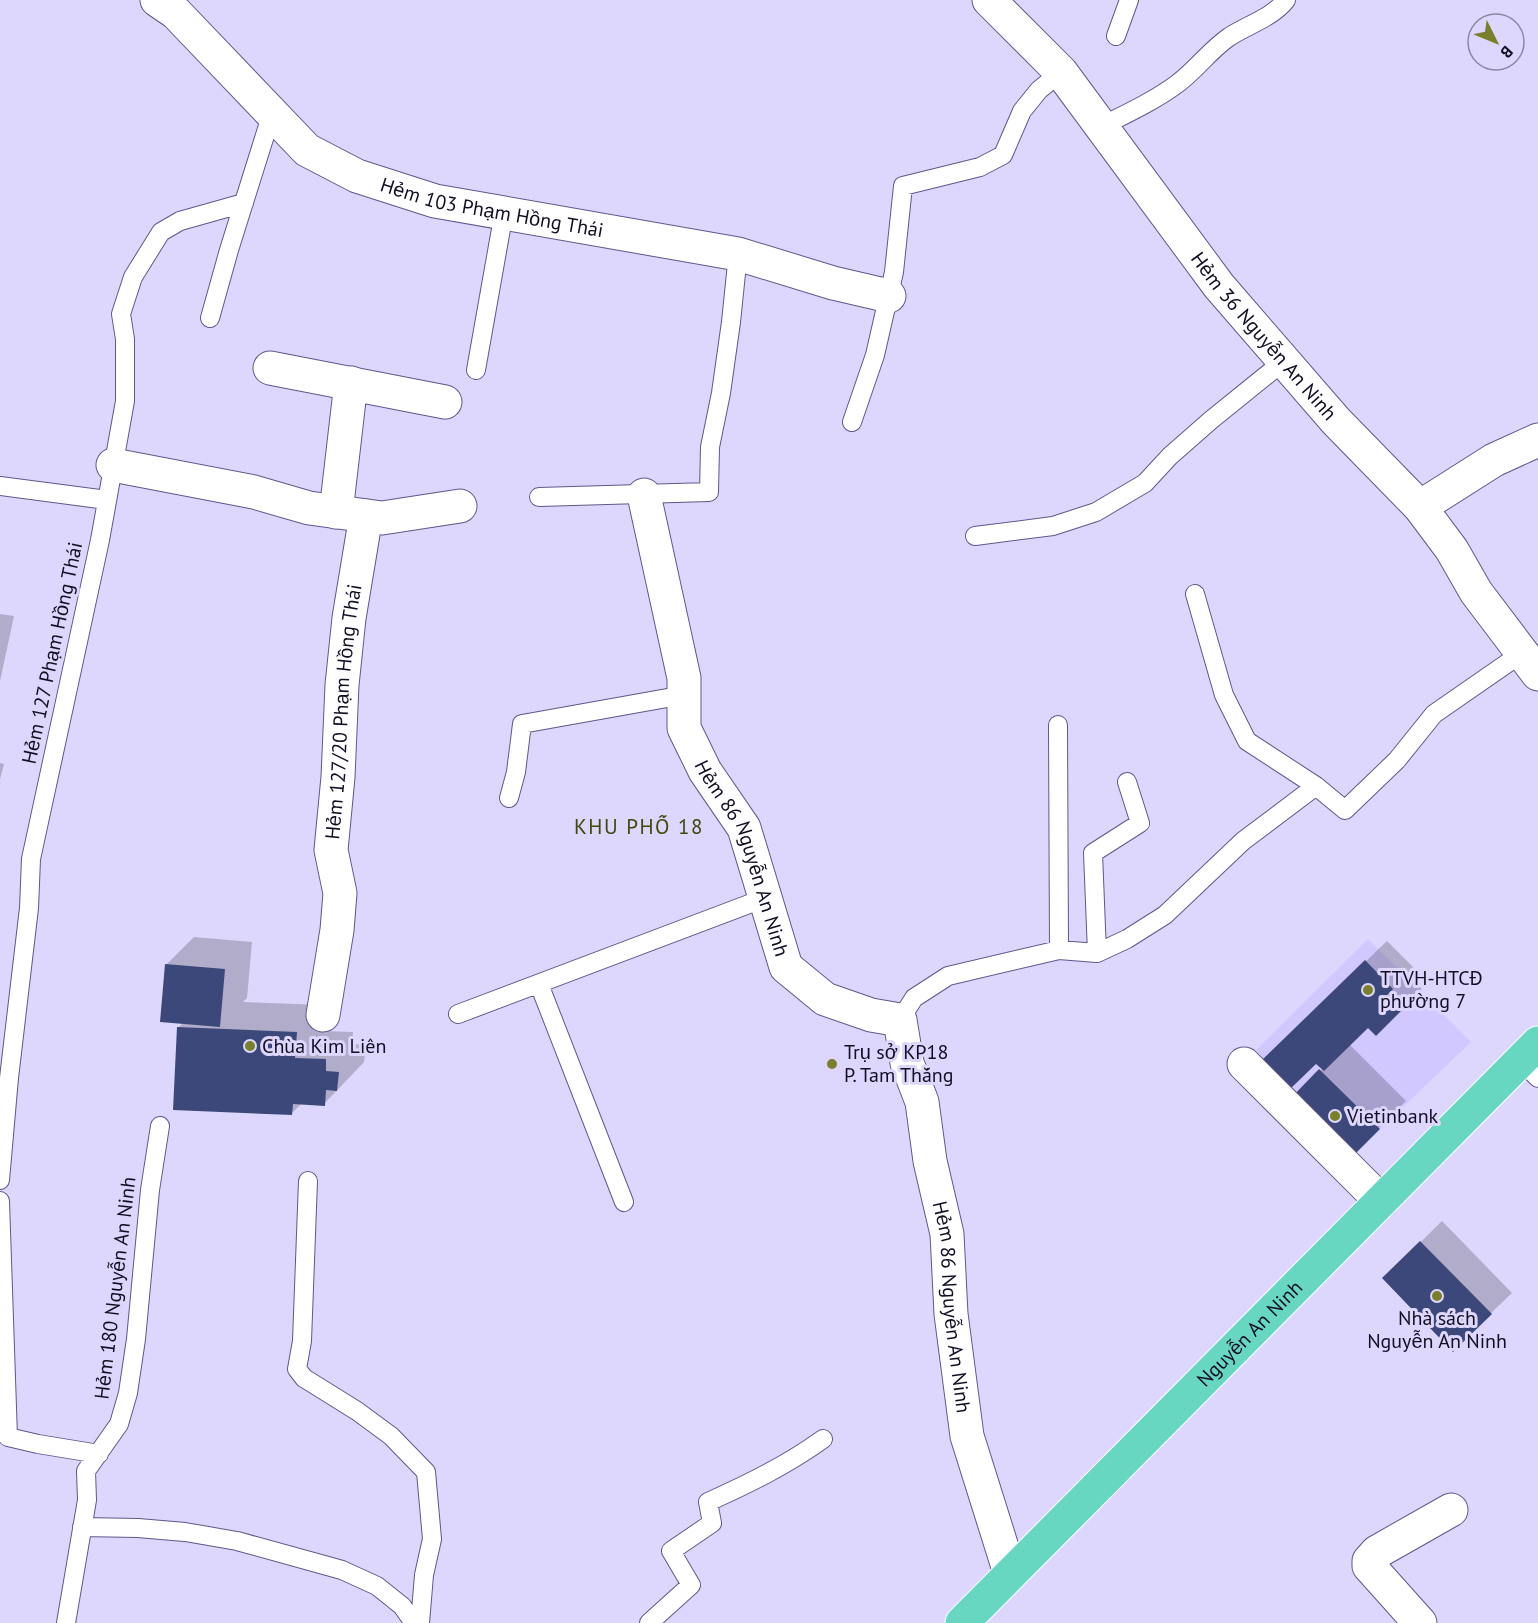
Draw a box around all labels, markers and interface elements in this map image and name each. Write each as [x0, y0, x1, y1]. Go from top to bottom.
north arrow [1466, 12, 1526, 72]
text: B [1496, 42, 1518, 63]
street label: Hẻm 103 Phạm Hồng Thái [377, 171, 606, 243]
street label: Hẻm 36 Nguyễn An Ninh [1185, 247, 1343, 426]
street label: Hẻm 127 Phạm Hồng Thái [16, 540, 88, 766]
street label: Hẻm 127/20 Phạm Hồng Thái [319, 582, 367, 841]
street label: Hẻm 86 Nguyễn An Ninh [689, 756, 795, 959]
district label: KHU PHỐ 18 [574, 813, 704, 840]
place label: TTVH-HTCĐ phường 7 [1380, 965, 1483, 1014]
marker: TTVH-HTCĐ phường 7 [1361, 983, 1375, 997]
place label: Chùa Kim Liên [262, 1033, 386, 1059]
marker: Chùa Kim Liên [243, 1039, 257, 1053]
place label: Trụ sở KP18 P. Tam Thắng [844, 1039, 954, 1088]
marker: Trụ sở KP18 P. Tam Thắng [825, 1057, 839, 1071]
place label: Vietinbank [1346, 1103, 1439, 1129]
marker: Vietinbank [1328, 1109, 1342, 1123]
street label: Hẻm 180 Nguyễn An Ninh [88, 1175, 142, 1401]
street label: Hẻm 86 Nguyễn An Ninh [927, 1198, 977, 1414]
street label: Nguyễn An Ninh [1191, 1275, 1308, 1392]
marker: Nhà sách Nguyễn An Ninh [1430, 1289, 1444, 1303]
place label: Nhà sách Nguyễn An Ninh [1367, 1305, 1507, 1354]

